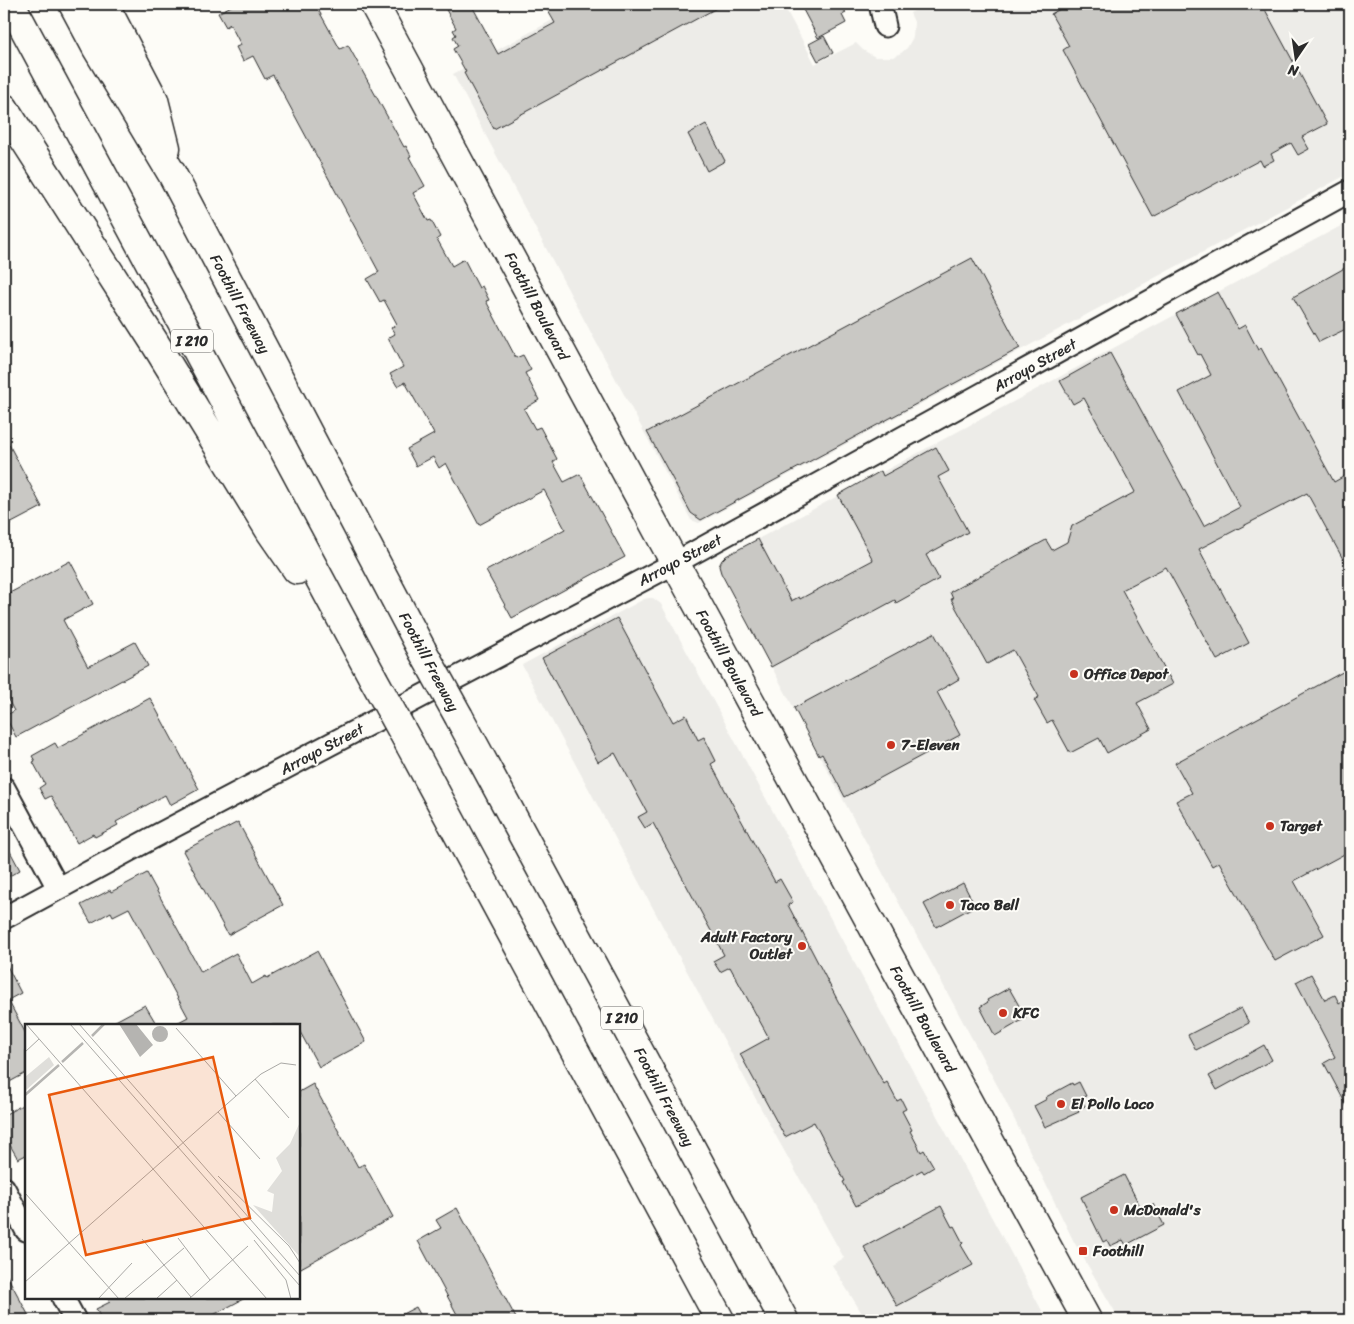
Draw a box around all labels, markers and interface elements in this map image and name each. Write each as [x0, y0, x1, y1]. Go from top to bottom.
north arrow [1272, 32, 1322, 82]
text: N [1285, 57, 1302, 84]
street label: Foothill Boulevard [497, 247, 577, 366]
street label: Foothill Freeway [203, 249, 277, 359]
road number: I 210 [171, 330, 213, 352]
street label: Arroyo Street [988, 331, 1082, 399]
street label: Arroyo Street [632, 526, 728, 594]
street label: Foothill Boulevard [689, 604, 770, 723]
street label: Foothill Freeway [392, 607, 466, 717]
place label: Office Depot [1083, 661, 1169, 687]
marker: Office Depot [1068, 668, 1080, 680]
street label: Arroyo Street [274, 715, 370, 783]
place label: 7-Eleven [901, 732, 961, 758]
marker: 7-Eleven [885, 739, 897, 751]
place label: Target [1280, 813, 1323, 839]
marker: Target [1264, 820, 1276, 832]
place label: Taco Bell [960, 892, 1020, 918]
marker: Taco Bell [944, 899, 956, 911]
place label: Adult Factory Outlet [700, 924, 793, 967]
marker: Adult Factory Outlet [796, 940, 808, 952]
street label: Foothill Boulevard [883, 960, 964, 1079]
place label: KFC [1012, 1000, 1039, 1026]
road number: I 210 [601, 1006, 643, 1030]
marker: KFC [997, 1007, 1009, 1019]
inset map [25, 1024, 300, 1299]
street label: Foothill Freeway [627, 1042, 701, 1152]
place label: El Pollo Loco [1071, 1091, 1154, 1117]
marker: El Pollo Loco [1055, 1098, 1067, 1110]
place label: McDonald's [1123, 1197, 1202, 1223]
marker: McDonald's [1108, 1204, 1120, 1216]
place label: Foothill [1092, 1238, 1144, 1264]
marker: Foothill [1077, 1245, 1089, 1257]

